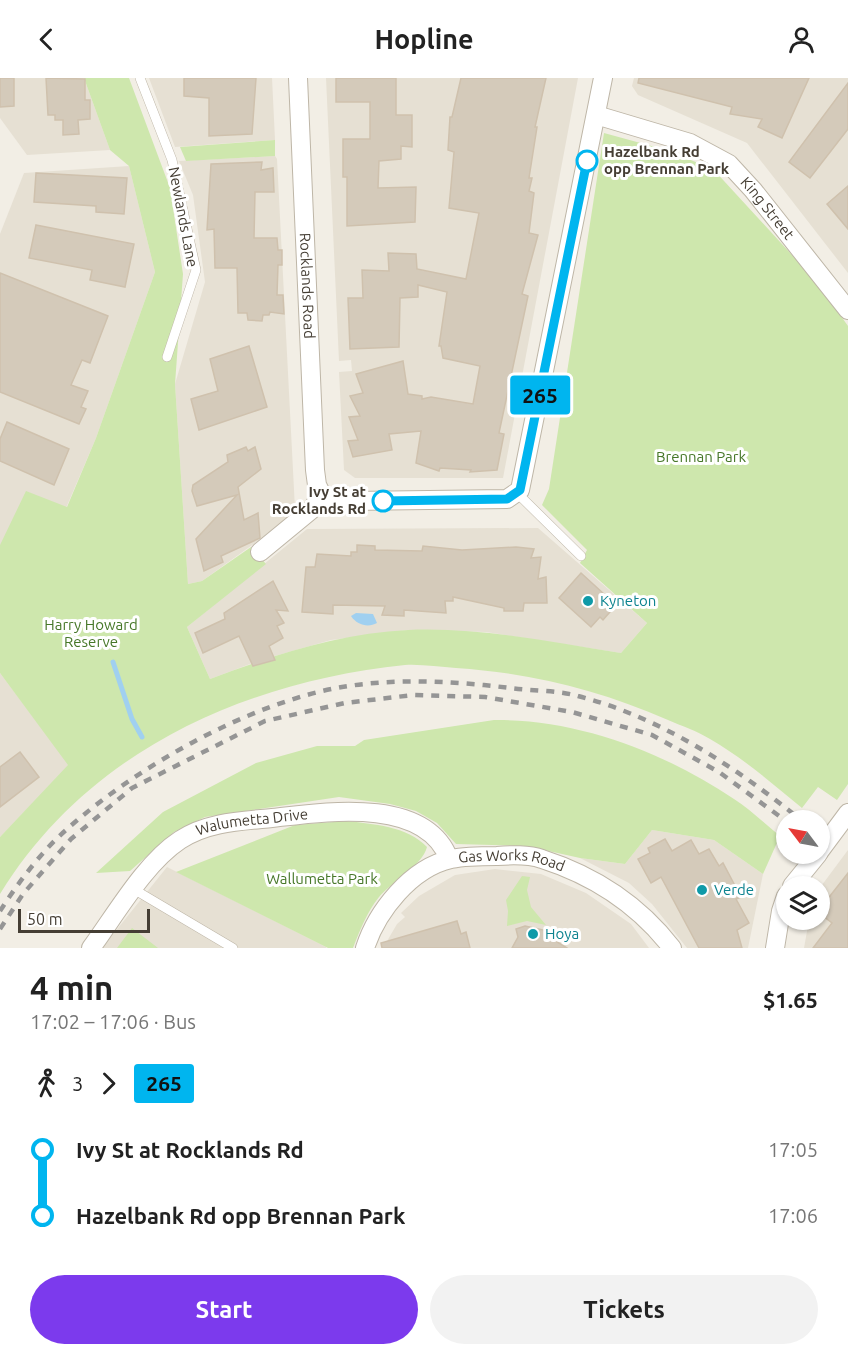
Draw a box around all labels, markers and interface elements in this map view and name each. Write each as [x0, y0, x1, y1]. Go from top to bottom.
icon: back [30, 23, 63, 56]
icon: person [785, 23, 818, 56]
text: Hopline [374, 24, 474, 54]
place label: Hazelbank Rd opp Brennan Park [604, 143, 730, 177]
marker: Hazelbank Rd opp Brennan Park [576, 150, 598, 172]
street label: Newlands Lane [165, 165, 202, 268]
street label: King Street [737, 173, 798, 243]
street label: Rocklands Road [297, 232, 318, 339]
line badge: 265 [506, 376, 574, 414]
text: 265 [522, 383, 558, 407]
park label: Brennan Park [656, 448, 746, 465]
place label: Ivy St at Rocklands Rd [272, 483, 367, 517]
marker: Ivy St at Rocklands Rd [372, 490, 394, 512]
place label: Kyneton [600, 592, 656, 609]
marker: Kyneton [581, 594, 595, 608]
park label: Harry Howard Reserve [44, 616, 138, 650]
street label: Walumetta Drive [193, 805, 309, 839]
north arrow [776, 810, 830, 864]
map controls [776, 810, 830, 930]
street label: Gas Works Road [457, 846, 568, 875]
park label: Wallumetta Park [266, 870, 378, 887]
button: layers [776, 876, 830, 930]
place label: Verde [714, 881, 754, 898]
marker: Verde [695, 883, 709, 897]
scale bar [18, 906, 150, 934]
text: 50 m [27, 910, 63, 928]
place label: Hoya [545, 925, 579, 942]
marker: Hoya [526, 927, 540, 941]
text: 4 min [30, 969, 113, 1006]
text: $1.65 [763, 987, 818, 1012]
text: 17:02 – 17:06 · Bus [30, 1010, 196, 1033]
icon: walk [30, 1067, 63, 1100]
icon: forward [92, 1067, 125, 1100]
text: 265 [146, 1071, 182, 1095]
text: 3 [72, 1072, 83, 1095]
text: Ivy St at Rocklands Rd [76, 1137, 304, 1162]
text: 17:05 [768, 1138, 818, 1161]
text: Hazelbank Rd opp Brennan Park [76, 1203, 405, 1228]
text: 17:06 [768, 1204, 818, 1227]
button: Start [30, 1275, 418, 1344]
button: Tickets [430, 1275, 818, 1344]

